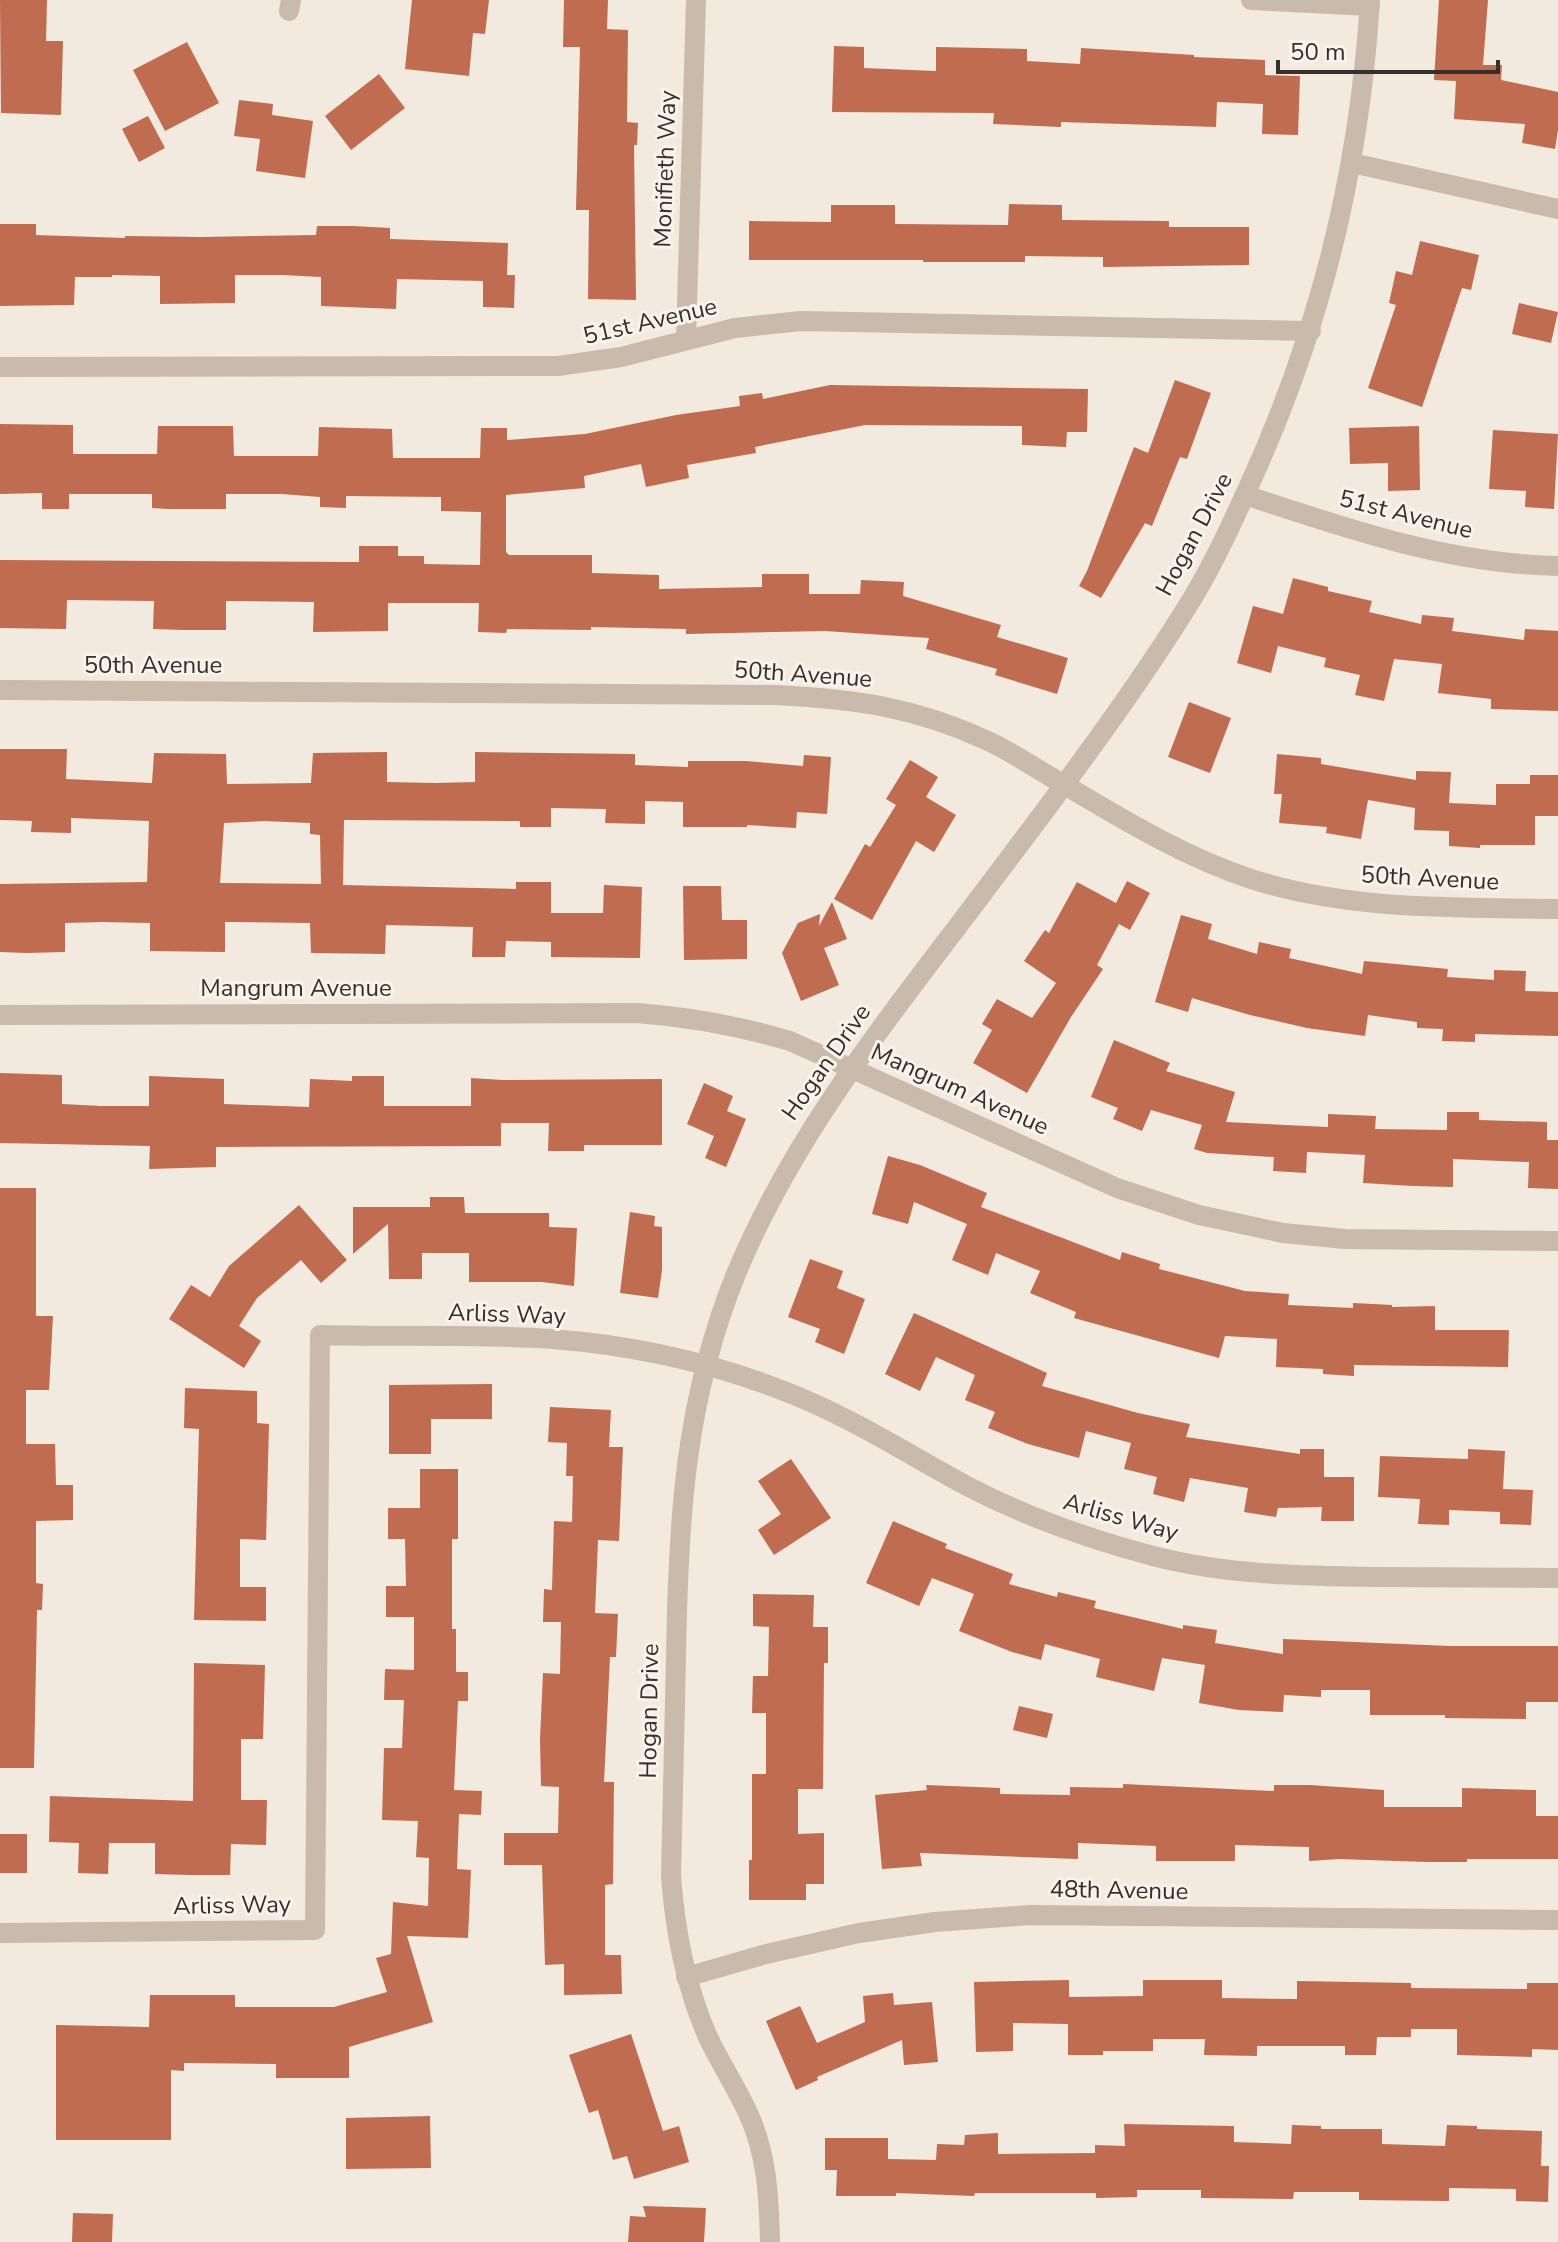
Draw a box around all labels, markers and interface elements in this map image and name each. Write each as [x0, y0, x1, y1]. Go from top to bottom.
scale bar [1278, 24, 1498, 74]
text: 50 m [1290, 36, 1346, 68]
street label: Monifieth Way [646, 89, 684, 248]
street label: 51st Avenue [580, 290, 720, 352]
street label: Hogan Drive [1148, 467, 1240, 601]
street label: 51st Avenue [1336, 482, 1476, 546]
street label: 50th Avenue [84, 649, 222, 681]
street label: 50th Avenue [733, 653, 873, 695]
street label: 50th Avenue [1360, 858, 1500, 898]
street label: Mangrum Avenue [200, 972, 392, 1004]
street label: Hogan Drive [774, 997, 878, 1127]
street label: Mangrum Avenue [866, 1035, 1054, 1143]
street label: Arliss Way [447, 1296, 567, 1332]
street label: Arliss Way [1060, 1485, 1183, 1549]
street label: Hogan Drive [632, 1643, 666, 1779]
street label: 48th Avenue [1049, 1873, 1189, 1907]
street label: Arliss Way [173, 1888, 292, 1922]

